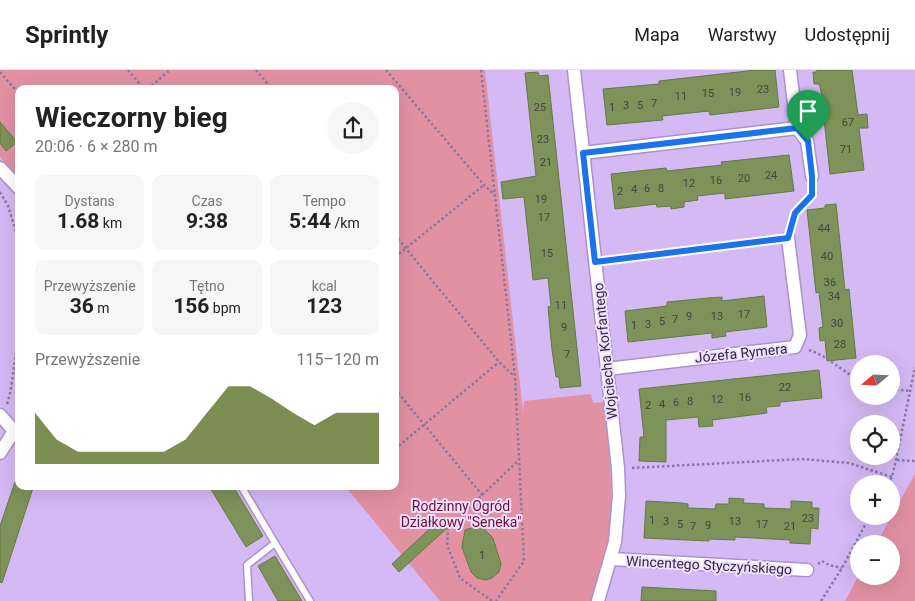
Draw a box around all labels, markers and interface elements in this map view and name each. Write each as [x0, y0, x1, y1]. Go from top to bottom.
text: Sprintly [25, 21, 108, 49]
text: Mapa [634, 24, 680, 45]
text: Warstwy [708, 24, 776, 45]
text: Udostępnij [804, 24, 890, 45]
house number: 23 [757, 83, 769, 96]
house number: 19 [729, 86, 741, 99]
house number: 15 [702, 87, 714, 100]
house number: 11 [675, 90, 687, 103]
pin [787, 90, 829, 141]
house number: 7 [651, 97, 657, 110]
icon: arrive [794, 97, 822, 125]
house number: 3 [623, 99, 629, 112]
house number: 5 [637, 99, 643, 112]
text: Wieczorny bieg [35, 101, 228, 134]
house number: 25 [534, 101, 546, 114]
house number: 1 [609, 101, 615, 114]
button: share [327, 102, 379, 154]
house number: 67 [842, 116, 854, 129]
house number: 23 [537, 133, 549, 146]
text: 20:06 · 6 × 280 m [35, 137, 157, 156]
house number: 71 [840, 143, 852, 156]
house number: 21 [540, 156, 552, 169]
house number: 24 [765, 169, 777, 182]
house number: 20 [738, 172, 750, 185]
house number: 16 [710, 174, 722, 187]
house number: 12 [683, 177, 695, 190]
house number: 6 [644, 182, 650, 195]
house number: 8 [658, 182, 664, 195]
house number: 4 [631, 183, 637, 196]
house number: 2 [617, 185, 623, 198]
text: Dystans [65, 193, 115, 209]
text: Czas [192, 193, 222, 209]
text: Tempo [303, 193, 346, 209]
house number: 19 [535, 193, 547, 206]
text: 1.68 [57, 209, 99, 233]
text: 9:38 [186, 209, 228, 233]
text: 5:44 [289, 209, 331, 233]
house number: 17 [538, 211, 550, 224]
text: km [99, 215, 122, 231]
text: /km [331, 215, 360, 231]
house number: 44 [818, 222, 830, 235]
house number: 15 [541, 247, 553, 260]
house number: 40 [821, 250, 833, 263]
house number: 36 [824, 276, 836, 289]
text: Przewyższenie [44, 278, 136, 294]
text: Tętno [189, 278, 225, 294]
text: kcal [312, 278, 337, 294]
street label: Wojciecha Korfantego [590, 282, 620, 420]
house number: 34 [828, 290, 840, 303]
text: 36 [70, 294, 94, 318]
text: 156 [173, 294, 209, 318]
text: 123 [306, 294, 342, 318]
house number: 11 [555, 299, 567, 312]
text: m [94, 300, 110, 316]
text: bpm [209, 300, 241, 316]
house number: 17 [738, 308, 750, 321]
house number: 9 [686, 310, 692, 323]
house number: 13 [711, 310, 723, 323]
house number: 7 [672, 313, 678, 326]
house number: 5 [659, 315, 665, 328]
house number: 30 [831, 317, 843, 330]
house number: 3 [645, 318, 651, 331]
house number: 1 [631, 319, 637, 332]
house number: 9 [561, 321, 567, 334]
house number: 28 [834, 338, 846, 351]
street label: Józefa Rymera [694, 340, 788, 366]
house number: 7 [564, 348, 570, 361]
text: Przewyższenie [35, 350, 140, 369]
text: 115–120 m [297, 350, 379, 369]
north arrow [850, 355, 900, 405]
map controls [850, 355, 900, 585]
house number: 22 [779, 381, 791, 394]
house number: 16 [739, 391, 751, 404]
house number: 12 [711, 393, 723, 406]
house number: 8 [687, 395, 693, 408]
house number: 6 [673, 396, 679, 409]
house number: 4 [659, 398, 665, 411]
house number: 2 [645, 399, 651, 412]
button: locate [850, 415, 900, 465]
button: + [850, 475, 900, 525]
park label: Rodzinny Ogród Działkowy "Seneka" [401, 498, 521, 530]
house number: 23 [802, 512, 814, 525]
house number: 1 [649, 514, 655, 527]
house number: 3 [663, 515, 669, 528]
house number: 13 [729, 515, 741, 528]
house number: 5 [677, 518, 683, 531]
house number: 17 [756, 518, 768, 531]
house number: 9 [705, 519, 711, 532]
house number: 7 [690, 520, 696, 533]
house number: 21 [784, 520, 796, 533]
button: − [850, 535, 900, 585]
house number: 1 [479, 549, 485, 562]
street label: Wincentego Styczyńskiego [625, 553, 793, 577]

